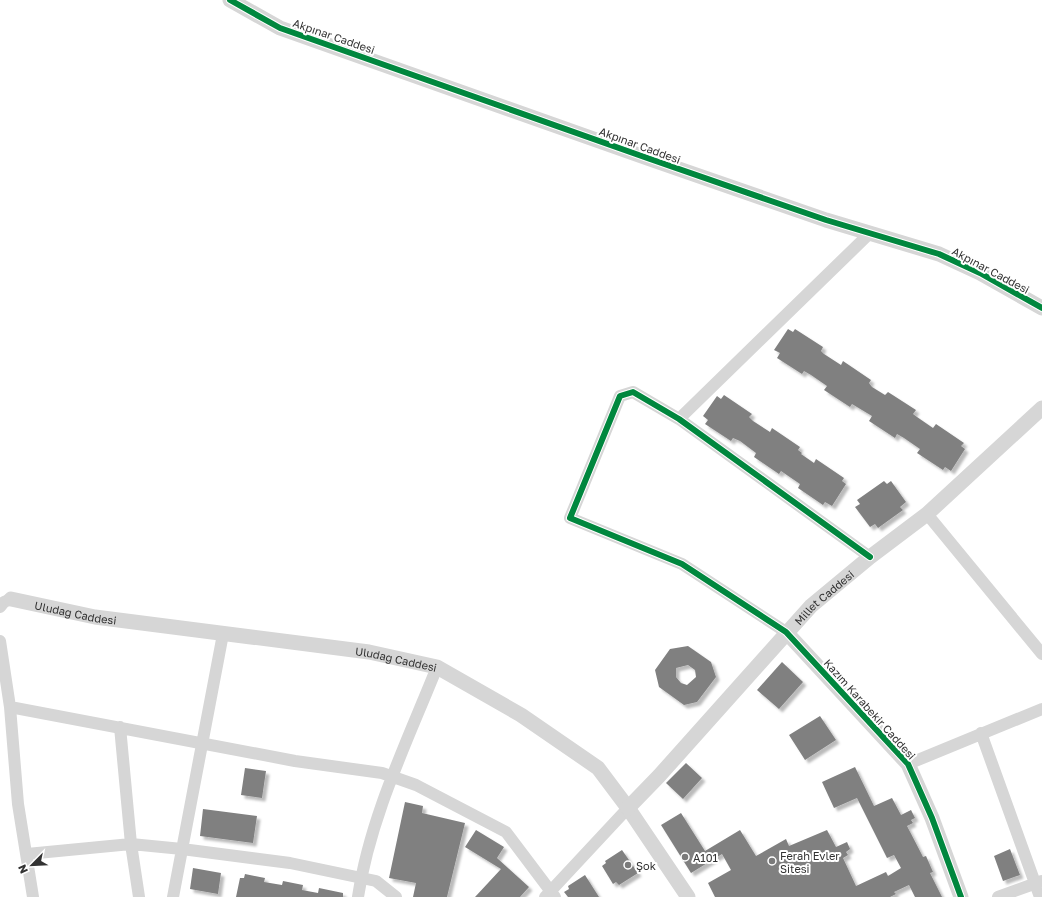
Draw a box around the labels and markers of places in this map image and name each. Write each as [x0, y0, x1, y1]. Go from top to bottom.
place label: Ferah Evler Sitesi [780, 849, 840, 875]
place label: A101 [693, 851, 718, 864]
marker: A101 [680, 852, 690, 862]
marker: Ferah Evler Sitesi [767, 856, 777, 866]
place label: Şok [636, 859, 656, 872]
marker: Şok [623, 860, 633, 870]

